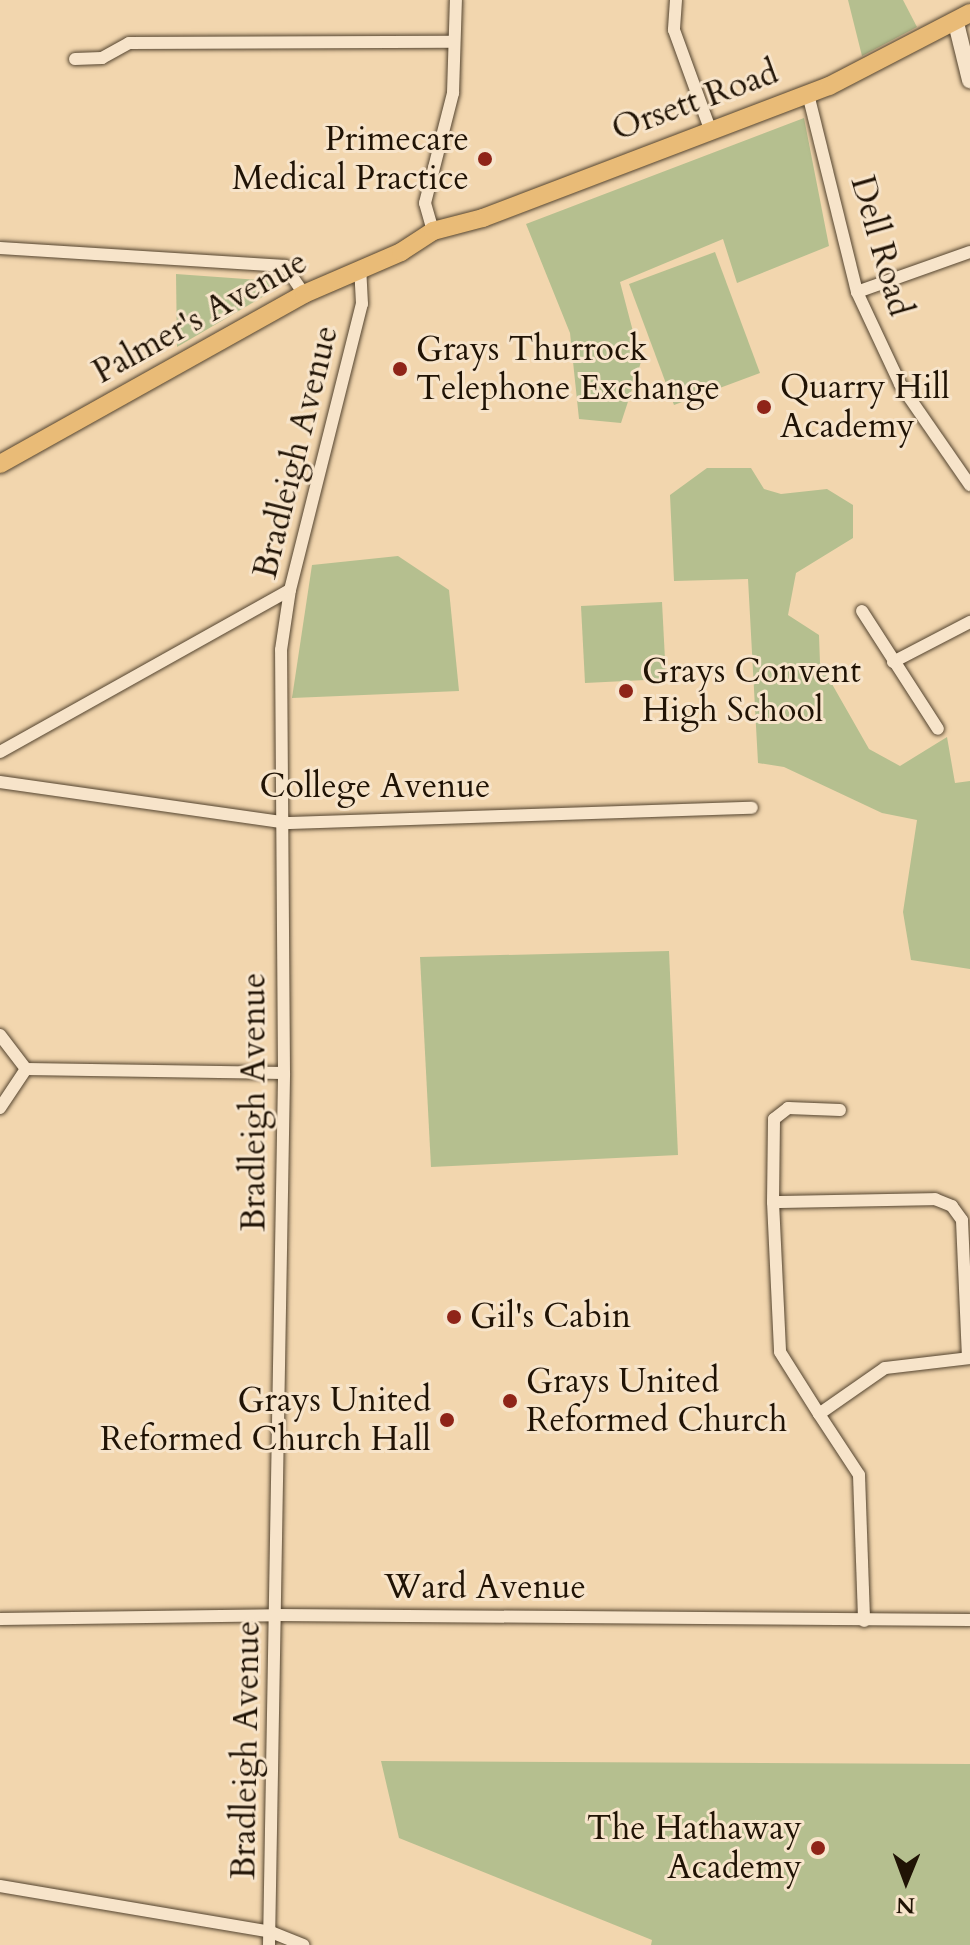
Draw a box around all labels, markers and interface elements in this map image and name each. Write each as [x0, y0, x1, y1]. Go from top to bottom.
street label: Orsett Road [606, 52, 784, 150]
place label: Primecare Medical Practice [232, 119, 469, 198]
marker: Primecare Medical Practice [476, 150, 494, 168]
street label: Dell Road [842, 171, 920, 321]
street label: Palmer's Avenue [86, 241, 314, 393]
street label: Bradleigh Avenue [245, 321, 347, 583]
place label: Grays Thurrock Telephone Exchange [416, 329, 720, 408]
marker: Grays Thurrock Telephone Exchange [391, 360, 409, 378]
place label: Quarry Hill Academy [780, 367, 950, 446]
marker: Quarry Hill Academy [755, 398, 773, 416]
place label: Grays Convent High School [642, 651, 861, 730]
marker: Grays Convent High School [617, 682, 635, 700]
street label: College Avenue [260, 767, 490, 807]
street label: Bradleigh Avenue [234, 972, 274, 1232]
place label: Gil's Cabin [470, 1297, 631, 1337]
marker: Gil's Cabin [445, 1308, 463, 1326]
place label: Grays United Reformed Church [526, 1361, 787, 1440]
place label: Grays United Reformed Church Hall [100, 1380, 431, 1460]
marker: Grays United Reformed Church [501, 1392, 519, 1410]
marker: Grays United Reformed Church Hall [438, 1411, 456, 1429]
street label: Ward Avenue [384, 1568, 586, 1608]
street label: Bradleigh Avenue [223, 1620, 269, 1880]
place label: The Hathaway Academy [587, 1808, 802, 1888]
marker: The Hathaway Academy [809, 1839, 827, 1857]
north arrow [866, 1841, 946, 1921]
text: N [896, 1890, 915, 1920]

